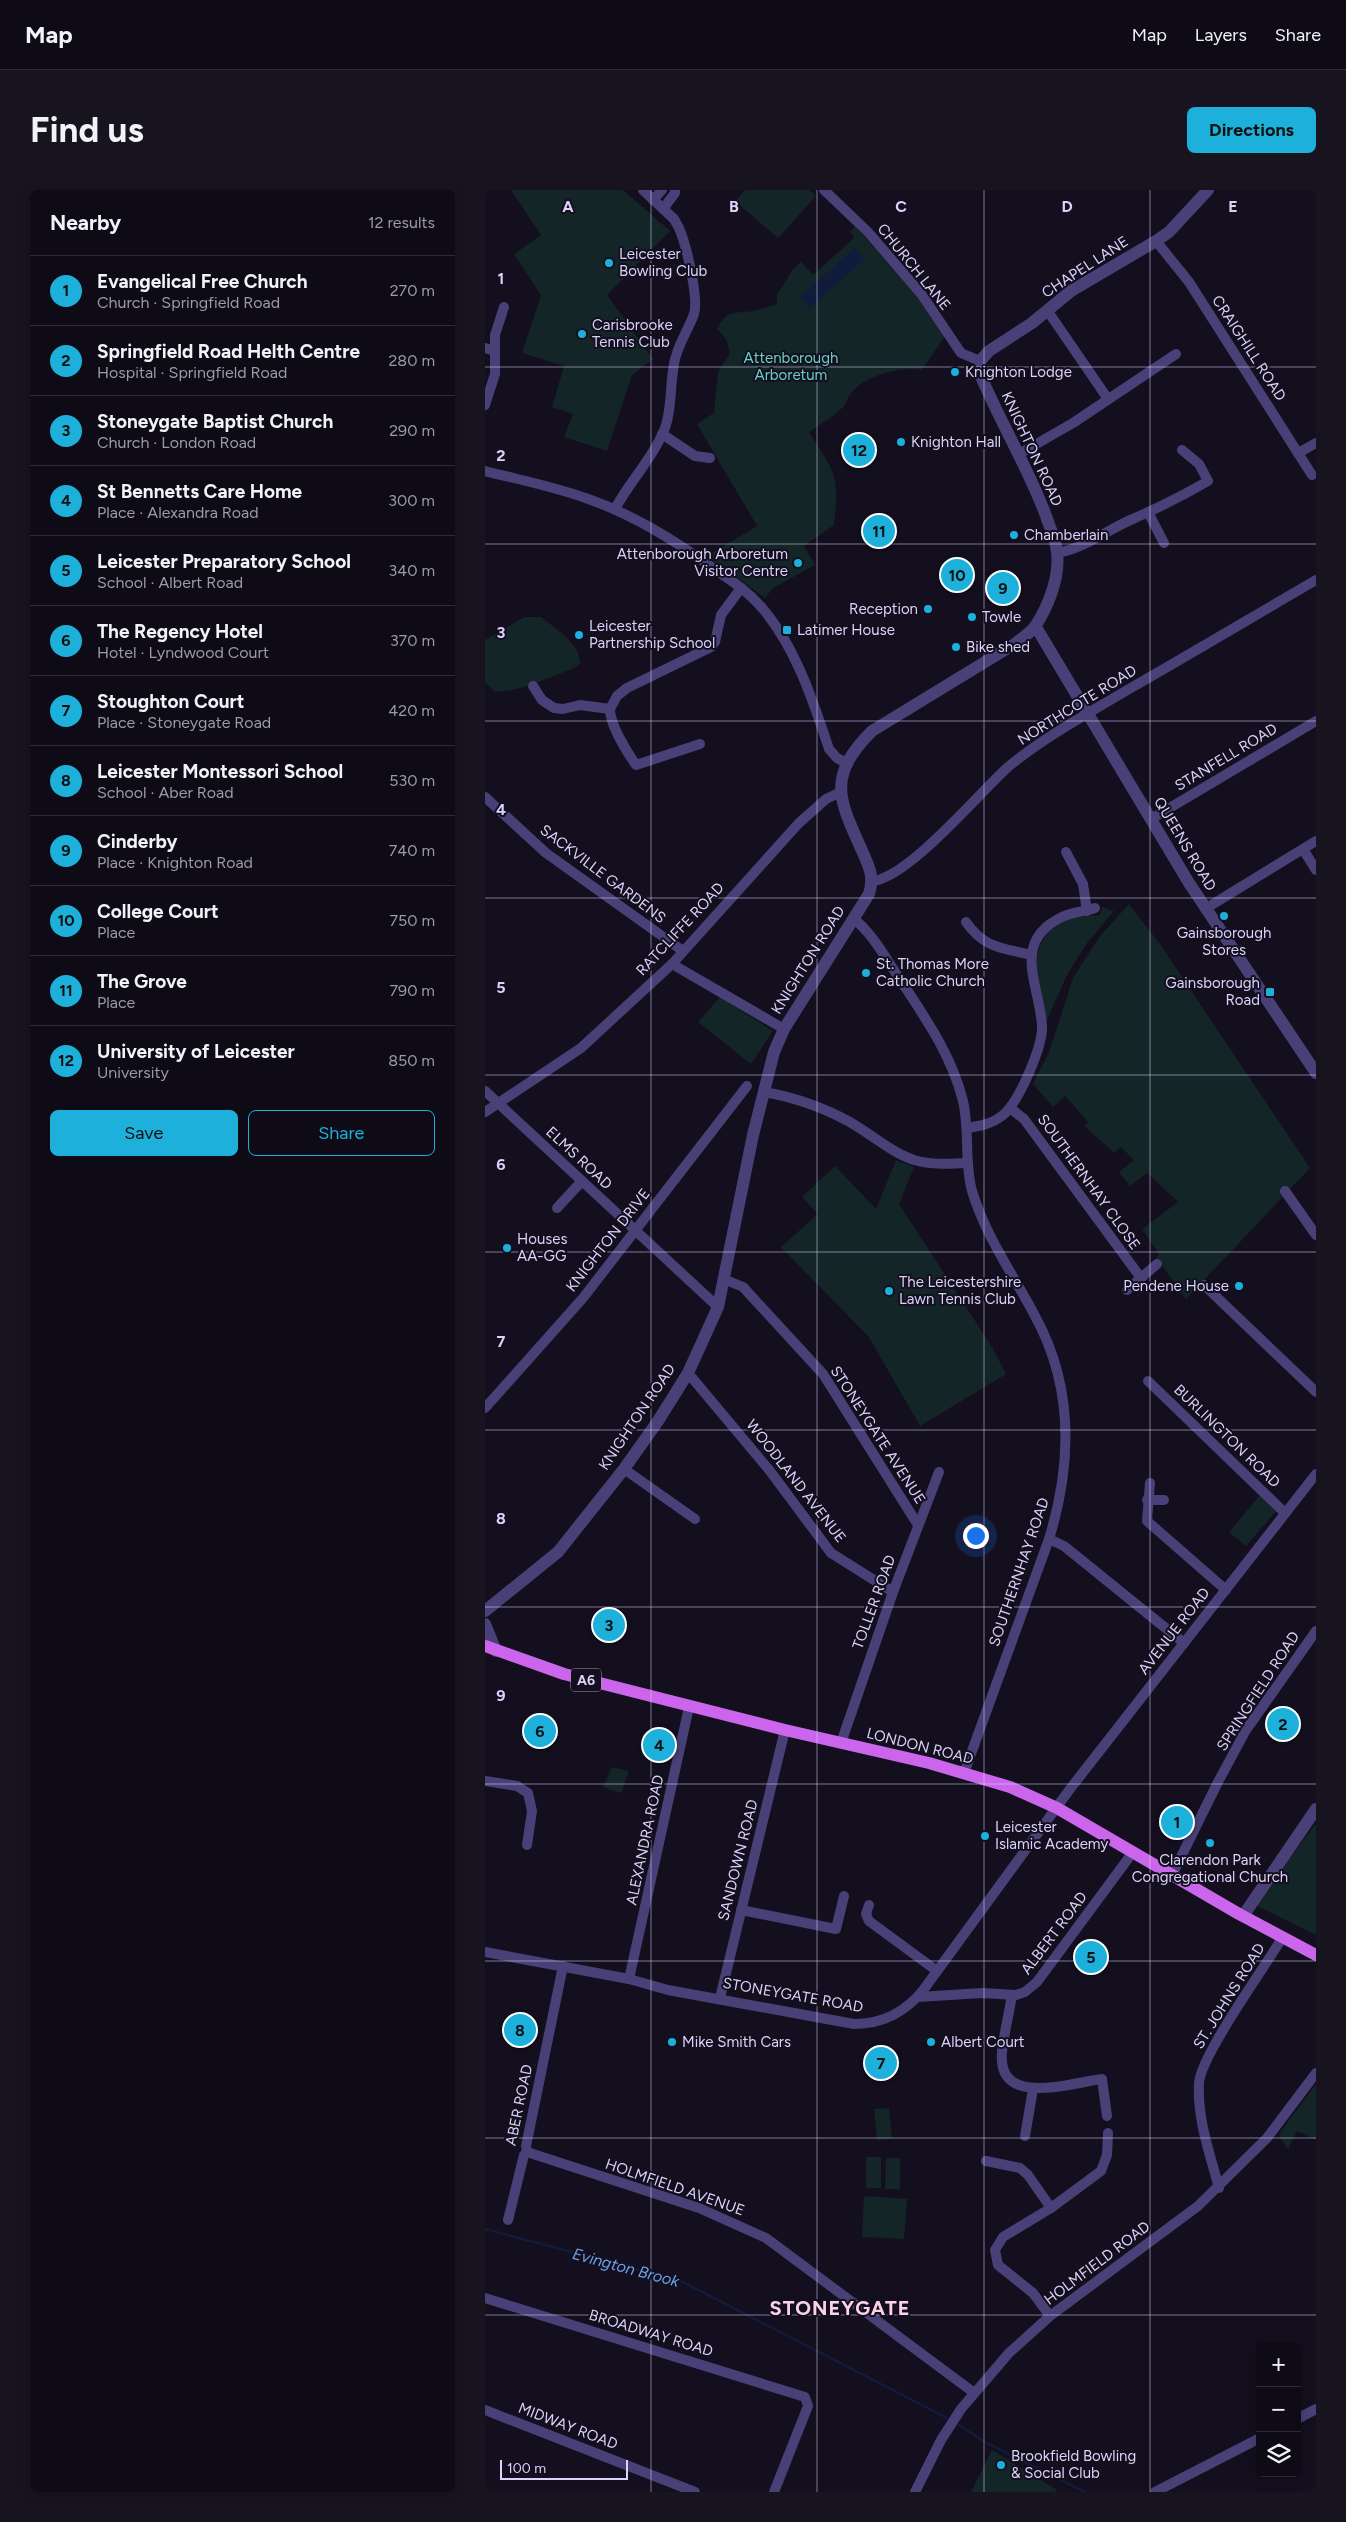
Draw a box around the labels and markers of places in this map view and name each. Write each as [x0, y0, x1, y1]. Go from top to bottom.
place label: Leicester Bowling Club [619, 245, 708, 280]
marker: Leicester Bowling Club [603, 257, 615, 269]
place label: Carisbrooke Tennis Club [592, 316, 673, 351]
marker: Carisbrooke Tennis Club [576, 328, 588, 340]
place label: Knighton Lodge [965, 363, 1072, 381]
marker: Knighton Lodge [949, 366, 961, 378]
pin: 12 [843, 431, 875, 469]
place label: Knighton Hall [911, 433, 1001, 451]
marker: Knighton Hall [895, 436, 907, 448]
pin: 11 [863, 512, 895, 550]
place label: Chamberlain [1024, 526, 1108, 544]
marker: Chamberlain [1008, 529, 1020, 541]
place label: Attenborough Arboretum Visitor Centre [617, 545, 788, 580]
pin: 10 [941, 556, 973, 594]
marker: Attenborough Arboretum Visitor Centre [792, 557, 804, 569]
pin: 9 [987, 569, 1019, 607]
place label: Reception [849, 600, 918, 618]
marker: Reception [922, 603, 934, 615]
place label: Towle [982, 608, 1021, 626]
marker: Towle [966, 611, 978, 623]
place label: Leicester Partnership School [589, 617, 715, 652]
place label: Latimer House [797, 621, 895, 639]
marker: Latimer House [781, 624, 793, 636]
marker: Leicester Partnership School [573, 629, 585, 641]
place label: Bike shed [966, 638, 1030, 656]
marker: Bike shed [950, 641, 962, 653]
marker: Gainsborough Stores [1218, 910, 1230, 922]
place label: Gainsborough Stores [1177, 924, 1271, 959]
place label: St. Thomas More Catholic Church [876, 955, 989, 990]
marker: St. Thomas More Catholic Church [860, 967, 872, 979]
place label: Gainsborough Road [1165, 974, 1260, 1009]
marker: Gainsborough Road [1264, 986, 1276, 998]
place label: Houses AA-GG [517, 1230, 568, 1265]
marker: Houses AA-GG [501, 1242, 513, 1254]
place label: The Leicestershire Lawn Tennis Club [899, 1273, 1021, 1308]
place label: Pendene House [1123, 1277, 1229, 1295]
marker: Pendene House [1233, 1280, 1245, 1292]
marker: The Leicestershire Lawn Tennis Club [883, 1285, 895, 1297]
pin: 3 [593, 1606, 625, 1644]
pin: 2 [1267, 1705, 1299, 1743]
pin: 6 [524, 1712, 556, 1750]
pin: 4 [643, 1726, 675, 1764]
pin: 1 [1161, 1803, 1193, 1841]
place label: Leicester Islamic Academy [995, 1818, 1109, 1853]
marker: Leicester Islamic Academy [979, 1830, 991, 1842]
marker: Clarendon Park Congregational Church [1204, 1837, 1216, 1849]
place label: Clarendon Park Congregational Church [1132, 1851, 1288, 1886]
pin: 5 [1075, 1938, 1107, 1976]
pin: 8 [504, 2011, 536, 2049]
place label: Mike Smith Cars [682, 2033, 791, 2051]
place label: Albert Court [941, 2033, 1025, 2051]
marker: Mike Smith Cars [666, 2036, 678, 2048]
marker: Albert Court [925, 2036, 937, 2048]
pin: 7 [865, 2044, 897, 2082]
place label: Brookfield Bowling & Social Club [1011, 2447, 1136, 2482]
marker: Brookfield Bowling & Social Club [995, 2459, 1007, 2471]

